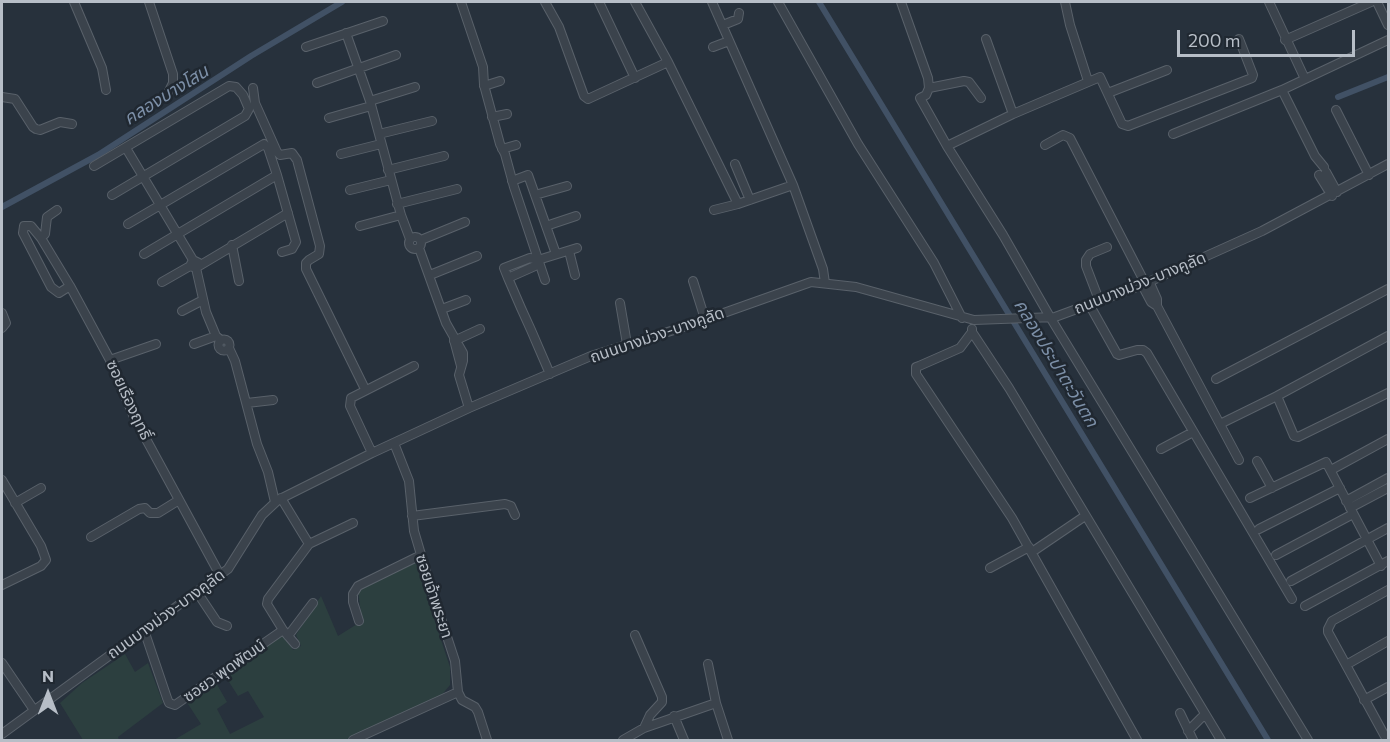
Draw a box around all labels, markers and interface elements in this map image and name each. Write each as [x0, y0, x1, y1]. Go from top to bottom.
scale bar [1180, 18, 1358, 56]
text: 200 m [1188, 29, 1241, 51]
water label: คลองบางโสน [120, 60, 212, 130]
street label: ถนนบางม่วง-บางคูลัด [1071, 248, 1209, 318]
water label: คลองประปาตะวันตก [1009, 295, 1103, 431]
street label: ถนนบางม่วง-บางคูลัด [587, 303, 727, 367]
street label: ซอยเรืองฤทธิ์ [102, 357, 156, 443]
street label: ซอยเจ้าพระยา [411, 552, 457, 640]
street label: ถนนบางม่วง-บางคูลัด [103, 565, 229, 663]
street label: ซอยว.พุดพัฒน์ [179, 636, 269, 706]
north arrow [18, 664, 78, 724]
text: N [42, 666, 54, 685]

